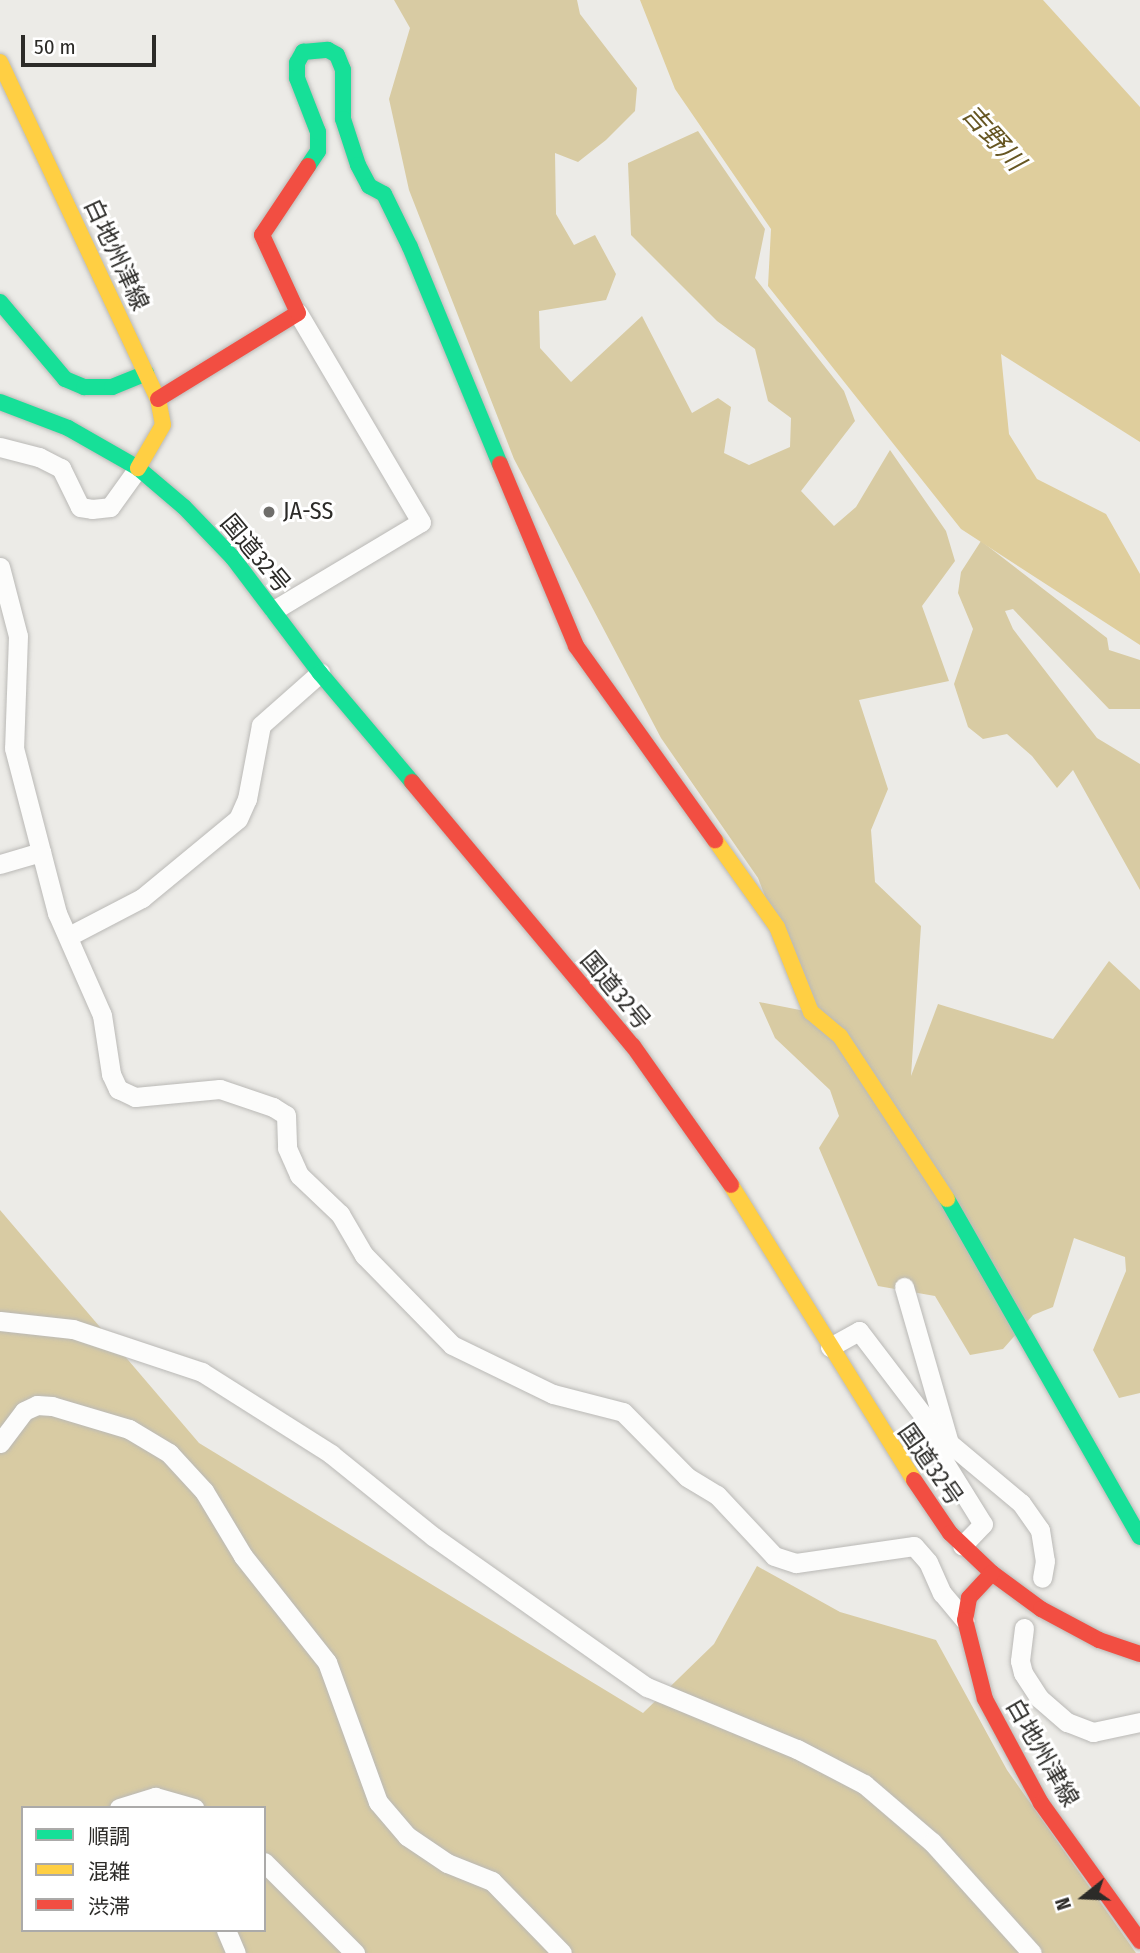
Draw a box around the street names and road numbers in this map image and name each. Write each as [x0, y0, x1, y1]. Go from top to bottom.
street label: 白地州津線 [78, 195, 154, 315]
street label: 国道32号 [214, 509, 296, 599]
street label: 国道32号 [574, 946, 656, 1036]
street label: 国道32号 [891, 1419, 969, 1511]
street label: 白地州津線 [1000, 1694, 1084, 1812]

